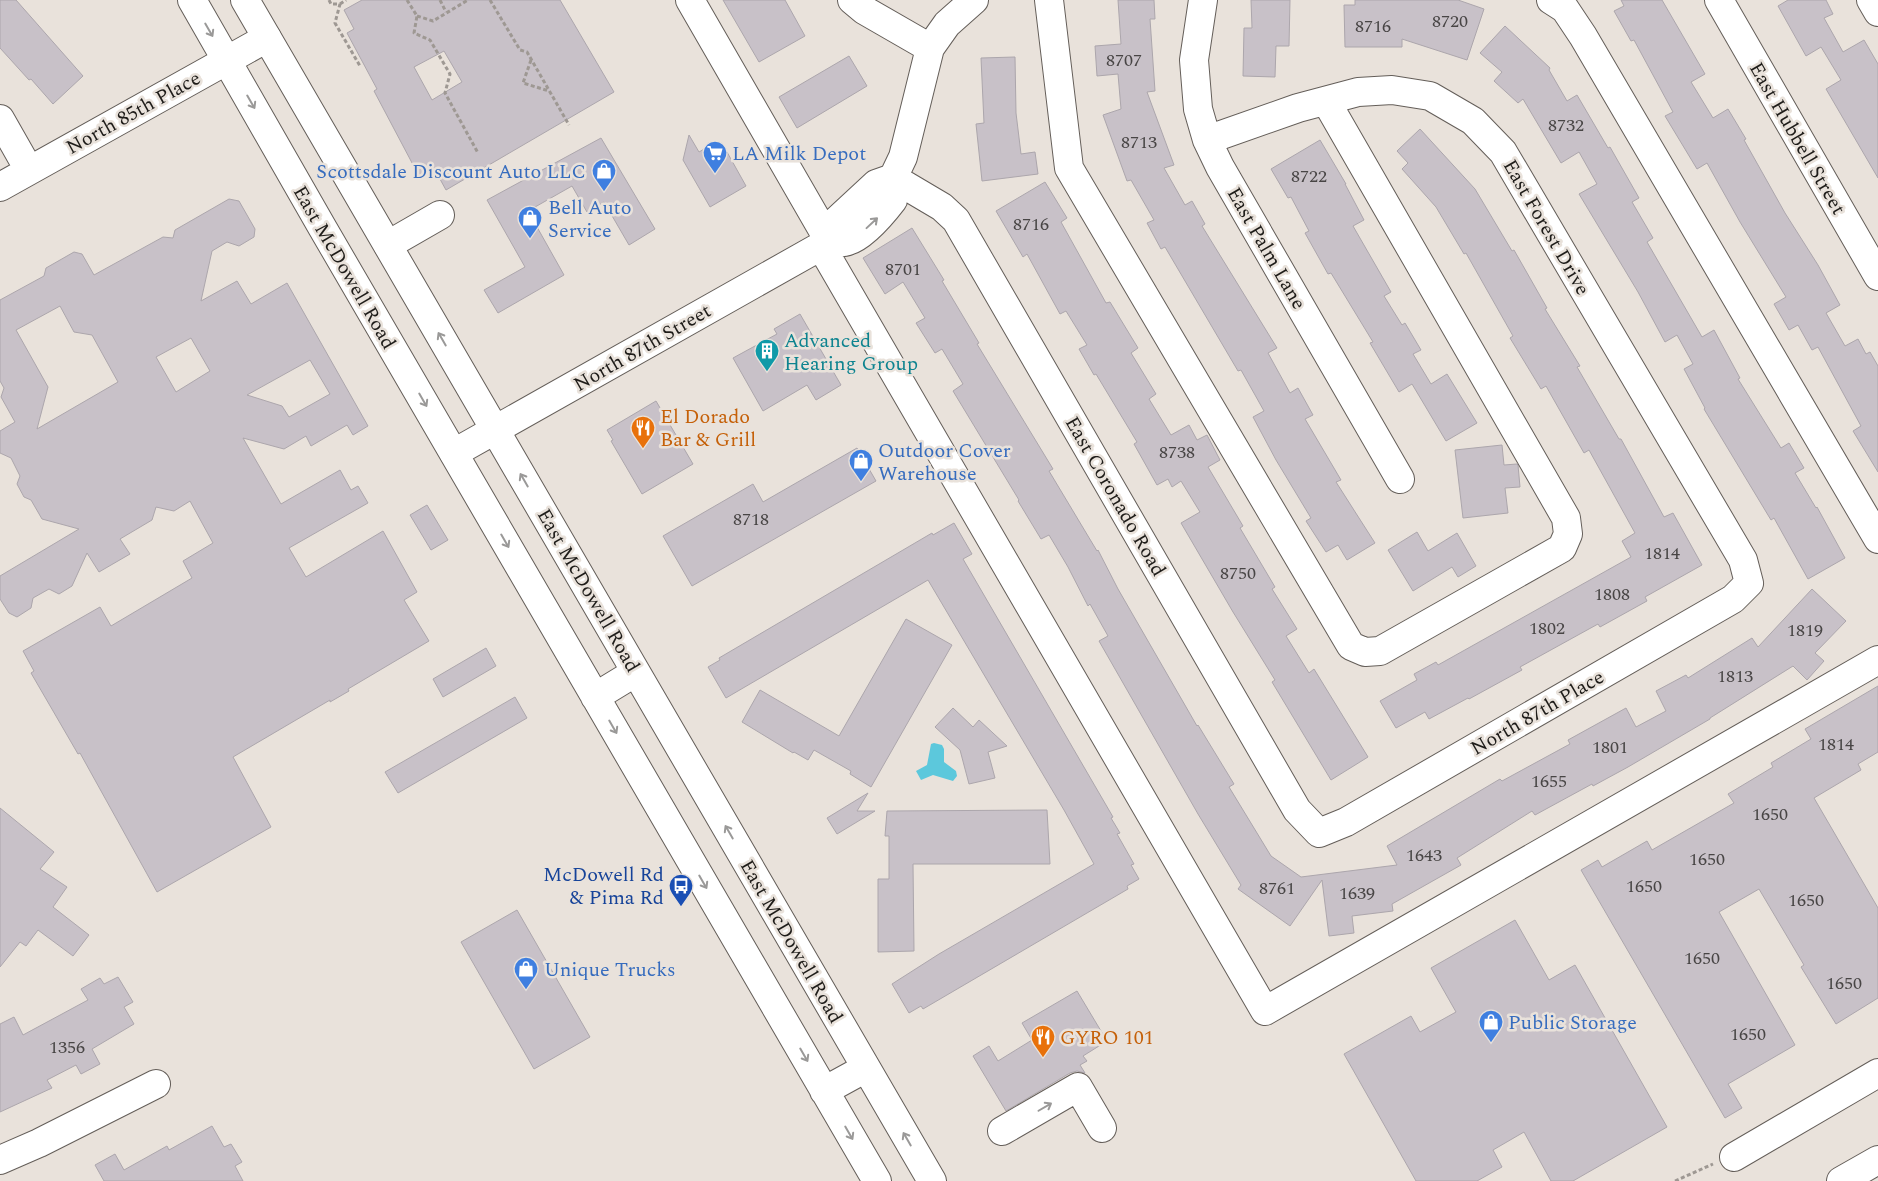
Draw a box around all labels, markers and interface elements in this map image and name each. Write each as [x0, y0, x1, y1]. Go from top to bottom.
house number: 8720 [1432, 8, 1468, 35]
house number: 8716 [1355, 13, 1391, 40]
one-way arrow [205, 22, 215, 36]
house number: 8707 [1106, 47, 1142, 74]
street label: East Hubbell Street [1741, 56, 1853, 221]
street label: North 85th Place [61, 63, 206, 162]
one-way arrow [246, 94, 256, 109]
house number: 8732 [1548, 112, 1584, 139]
house number: 8713 [1121, 129, 1157, 156]
place label: LA Milk Depot [732, 139, 866, 169]
supermarket icon: LA Milk Depot [702, 140, 728, 174]
street label: East Forest Drive [1495, 154, 1597, 301]
place label: Scottsdale Discount Auto LLC [316, 157, 586, 187]
shop icon: Scottsdale Discount Auto LLC [591, 158, 617, 192]
house number: 8722 [1291, 163, 1327, 190]
street label: East McDowell Road [285, 180, 403, 355]
street label: East Palm Lane [1219, 182, 1313, 315]
place label: Bell Auto Service [548, 193, 632, 246]
shop icon: Bell Auto Service [517, 205, 543, 239]
house number: 8716 [1013, 211, 1049, 238]
one-way arrow [865, 217, 878, 229]
house number: 8701 [885, 256, 921, 283]
street label: North 87th Street [568, 296, 717, 400]
place label: Advanced Hearing Group [784, 326, 918, 379]
one-way arrow [437, 333, 447, 347]
building icon: Advanced Hearing Group [754, 338, 780, 372]
one-way arrow [418, 393, 428, 408]
place label: El Dorado Bar & Grill [660, 402, 756, 455]
street label: East Coronado Road [1057, 411, 1173, 582]
restaurant icon: El Dorado Bar & Grill [630, 415, 656, 449]
place label: Outdoor Cover Warehouse [878, 436, 1011, 489]
house number: 8738 [1159, 439, 1195, 466]
shop icon: Outdoor Cover Warehouse [848, 448, 874, 482]
one-way arrow [519, 473, 529, 487]
street label: East McDowell Road [529, 503, 647, 678]
house number: 8718 [733, 506, 769, 533]
one-way arrow [500, 533, 510, 547]
house number: 1814 [1644, 540, 1680, 567]
house number: 8750 [1220, 560, 1256, 587]
house number: 1808 [1594, 581, 1630, 608]
house number: 1802 [1529, 615, 1565, 642]
house number: 1819 [1787, 617, 1823, 644]
street label: North 87th Place [1465, 662, 1610, 763]
house number: 1813 [1717, 663, 1753, 690]
one-way arrow [608, 719, 618, 733]
house number: 1814 [1818, 731, 1854, 758]
house number: 1801 [1592, 734, 1628, 761]
house number: 1655 [1531, 768, 1567, 795]
house number: 1650 [1752, 801, 1788, 828]
one-way arrow [723, 825, 733, 840]
house number: 1643 [1406, 842, 1442, 869]
house number: 1650 [1689, 846, 1725, 873]
street label: East McDowell Road [732, 854, 850, 1029]
place label: McDowell Rd & Pima Rd [543, 860, 664, 913]
bus stop icon: McDowell Rd & Pima Rd [668, 873, 694, 907]
house number: 1650 [1626, 873, 1662, 900]
one-way arrow [699, 875, 709, 889]
house number: 8761 [1259, 875, 1295, 902]
house number: 1639 [1339, 880, 1375, 907]
house number: 1650 [1788, 887, 1824, 914]
house number: 1650 [1684, 945, 1720, 972]
place label: Unique Trucks [544, 955, 676, 985]
shop icon: Unique Trucks [513, 956, 539, 990]
house number: 1650 [1826, 970, 1862, 997]
place label: Public Storage [1508, 1008, 1637, 1038]
shop icon: Public Storage [1478, 1009, 1504, 1043]
house number: 1650 [1730, 1021, 1766, 1048]
place label: GYRO 101 [1060, 1023, 1154, 1053]
restaurant icon: GYRO 101 [1030, 1024, 1056, 1058]
house number: 1356 [49, 1034, 85, 1061]
one-way arrow [799, 1048, 809, 1062]
one-way arrow [1037, 1101, 1051, 1111]
one-way arrow [844, 1125, 854, 1140]
one-way arrow [902, 1132, 912, 1146]

